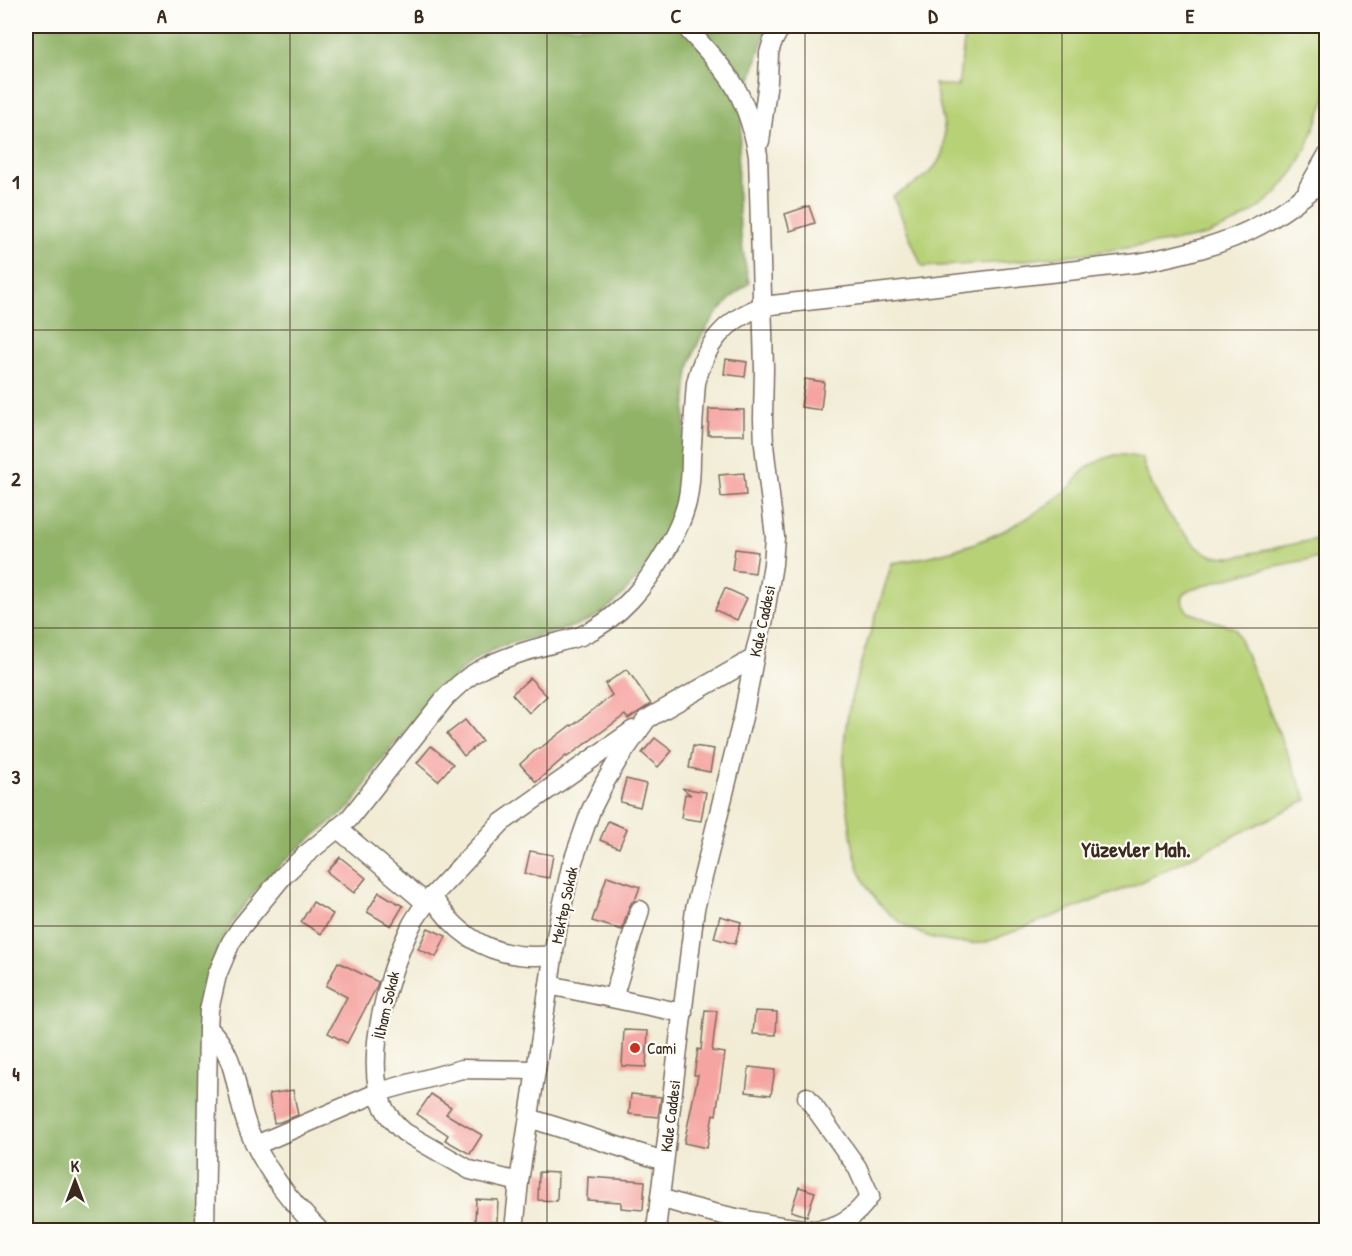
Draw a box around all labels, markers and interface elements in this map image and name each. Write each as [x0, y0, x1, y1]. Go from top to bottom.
text: A [157, 2, 167, 29]
text: B [414, 2, 424, 29]
text: C [671, 2, 682, 29]
text: D [928, 2, 938, 29]
text: E [1186, 2, 1195, 29]
text: 1 [12, 168, 20, 195]
text: 2 [11, 465, 21, 492]
street label: Kale Caddesi [744, 583, 780, 659]
text: 3 [12, 763, 21, 790]
district label: Yüzevler Mah. [1081, 834, 1191, 864]
street label: Mektep Sokak [545, 864, 583, 946]
street label: İlham Sokak [368, 969, 405, 1041]
place label: Cami [647, 1037, 677, 1059]
marker: Cami [628, 1041, 642, 1055]
text: 4 [12, 1060, 20, 1087]
street label: Kale Caddesi [655, 1079, 685, 1153]
north arrow [45, 1151, 105, 1211]
text: K [71, 1155, 80, 1177]

